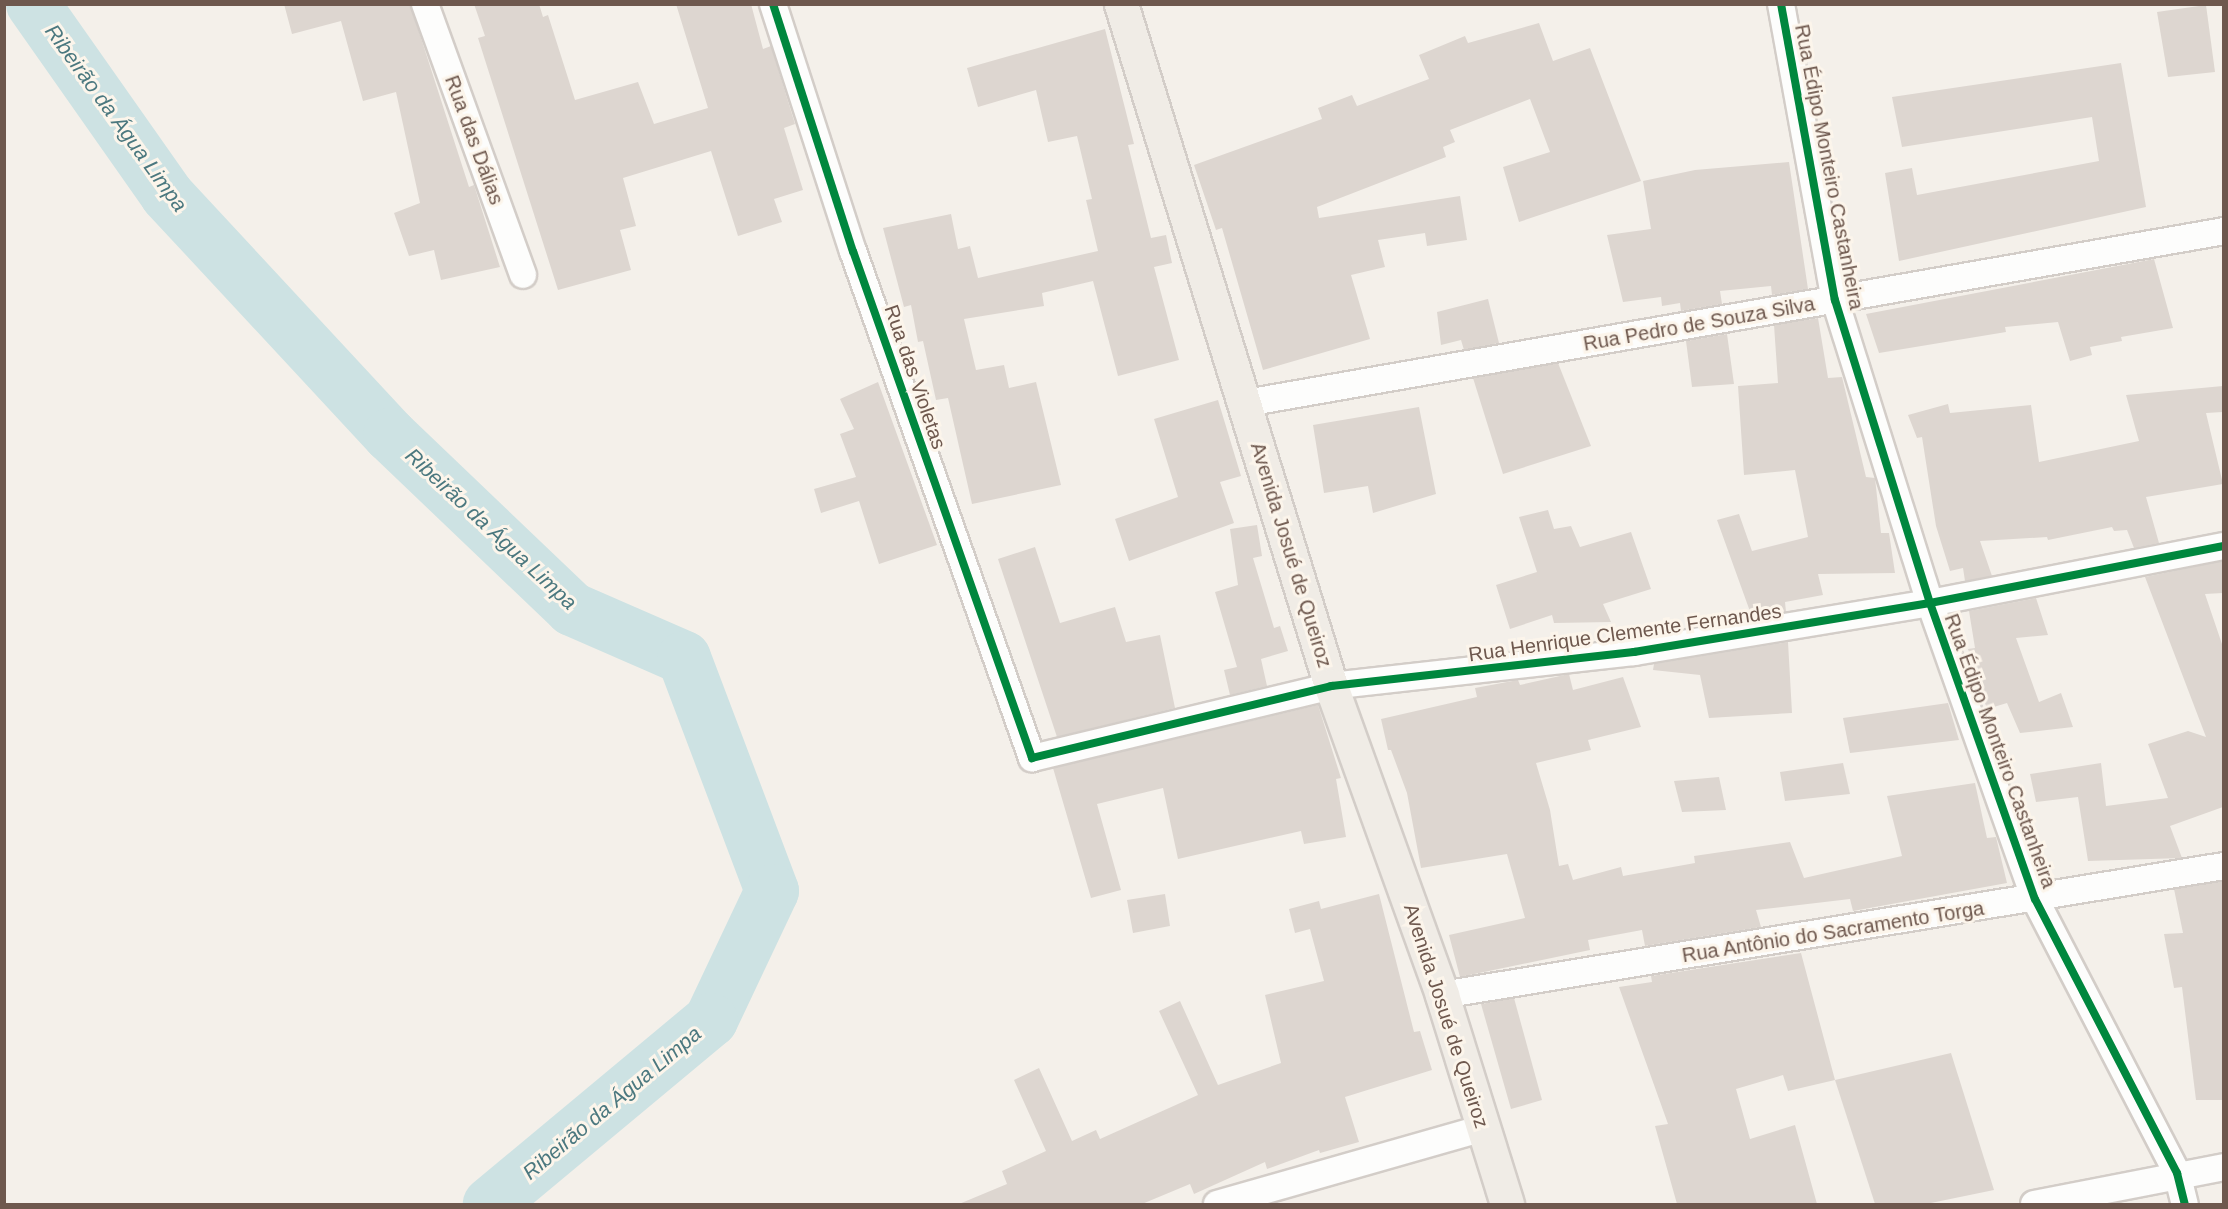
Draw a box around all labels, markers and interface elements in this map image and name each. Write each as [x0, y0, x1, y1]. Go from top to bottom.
water label: Ribeirão da Água Limpa [40, 19, 192, 217]
street label: Rua Édipo Monteiro Castanheira [1790, 22, 1868, 312]
street label: Rua das Dálias [440, 72, 508, 208]
street label: Rua Pedro de Souza Silva [1581, 292, 1817, 356]
street label: Rua das Violetas [879, 302, 951, 452]
street label: Avenida Josué de Queiroz [1245, 439, 1337, 671]
water label: Ribeirão da Água Limpa [400, 443, 582, 615]
street label: Rua Henrique Clemente Fernandes [1467, 599, 1783, 667]
street label: Rua Édipo Monteiro Castanheira [1939, 611, 2061, 891]
street label: Rua Antônio do Sacramento Torga [1680, 896, 1986, 968]
street label: Avenida Josué de Queiroz [1398, 901, 1494, 1131]
water label: Ribeirão da Água Limpa [518, 1021, 706, 1185]

